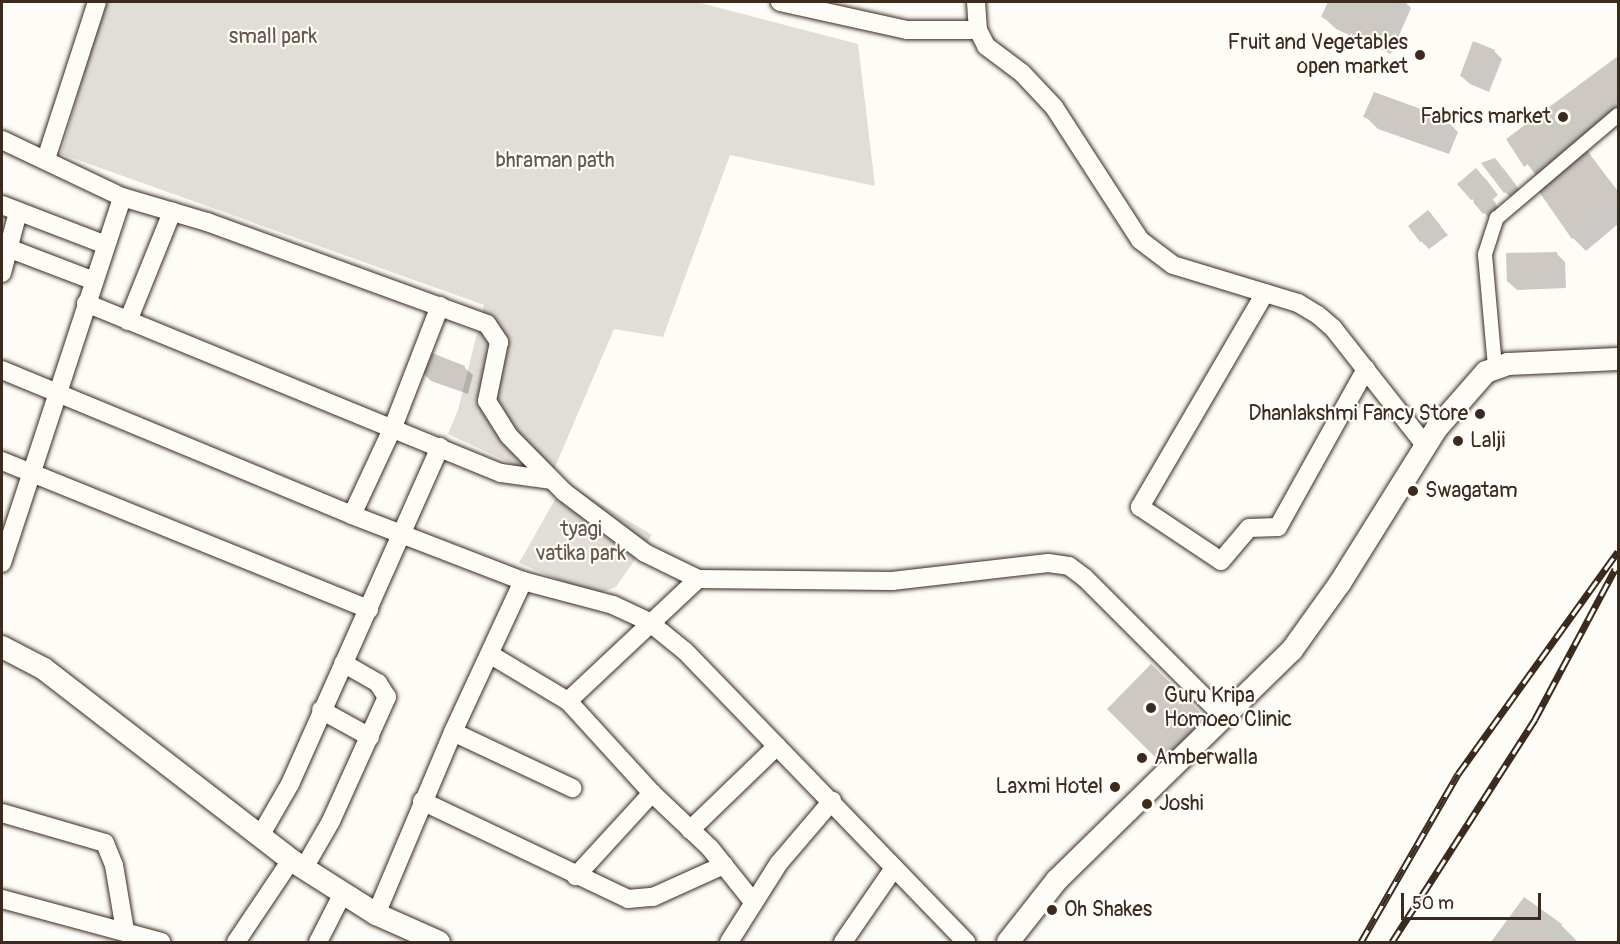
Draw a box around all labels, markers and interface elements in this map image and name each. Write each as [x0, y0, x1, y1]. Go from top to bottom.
park label: small park [229, 24, 317, 50]
place label: Fruit and Vegetables open market [1228, 30, 1408, 80]
marker: Fruit and Vegetables open market [1413, 48, 1427, 62]
place label: Fabrics market [1420, 104, 1551, 130]
marker: Fabrics market [1556, 110, 1570, 124]
park label: bhraman path [495, 148, 615, 174]
place label: Dhanlakshmi Fancy Store [1248, 401, 1468, 427]
marker: Dhanlakshmi Fancy Store [1473, 407, 1487, 421]
place label: Lalji [1470, 428, 1505, 454]
marker: Lalji [1451, 434, 1465, 448]
place label: Swagatam [1425, 478, 1518, 504]
marker: Swagatam [1406, 484, 1420, 498]
park label: tyagi vatika park [536, 517, 626, 567]
place label: Guru Kripa Homoeo Clinic [1164, 683, 1292, 733]
marker: Guru Kripa Homoeo Clinic [1142, 699, 1160, 717]
place label: Amberwalla [1154, 745, 1258, 771]
marker: Amberwalla [1135, 751, 1149, 765]
place label: Laxmi Hotel [996, 774, 1103, 800]
marker: Laxmi Hotel [1108, 780, 1122, 794]
place label: Joshi [1159, 791, 1204, 817]
marker: Joshi [1140, 797, 1154, 811]
scale bar [1404, 881, 1544, 919]
text: 50 m [1412, 892, 1454, 915]
place label: Oh Shakes [1064, 897, 1152, 923]
marker: Oh Shakes [1045, 903, 1059, 917]

